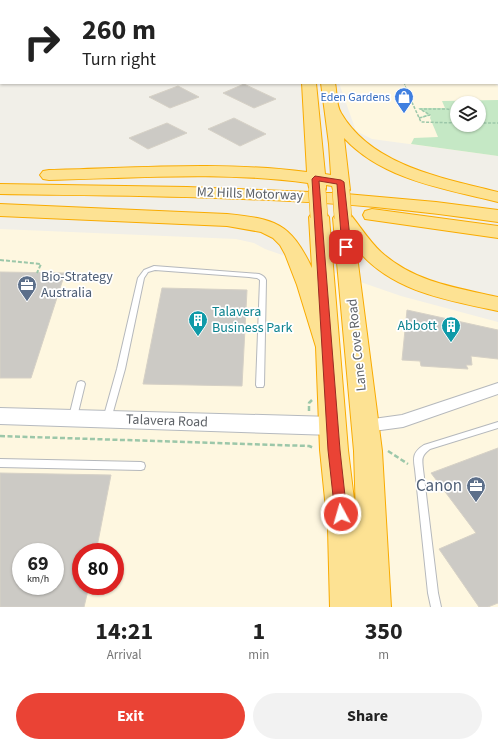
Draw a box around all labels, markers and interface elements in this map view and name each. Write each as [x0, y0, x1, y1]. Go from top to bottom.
text: 260 m [82, 10, 156, 50]
icon: right [16, 16, 68, 68]
text: Turn right [82, 47, 156, 72]
shop icon: Eden Gardens [393, 86, 415, 114]
place label: Eden Gardens [321, 89, 390, 106]
map controls [450, 96, 486, 132]
button: layers [450, 96, 486, 132]
street label: M2 Hills Motorway [196, 182, 304, 206]
pin [329, 230, 363, 264]
icon: arrive [335, 236, 357, 258]
place label: Bio-Strategy Australia [41, 267, 113, 303]
office icon: Bio-Strategy Australia [16, 274, 38, 302]
street label: Lane Cove Road [342, 298, 372, 392]
place label: Talavera Business Park [212, 302, 293, 338]
building icon: Talavera Business Park [187, 309, 209, 337]
building icon: Abbott [440, 315, 462, 343]
place label: Abbott [397, 316, 437, 336]
street label: Talavera Road [126, 410, 208, 432]
place label: Canon [416, 474, 462, 498]
office icon: Canon [465, 475, 487, 503]
position arrow [320, 493, 362, 535]
speed limit sign: 80 [72, 543, 124, 595]
text: 69 [27, 550, 49, 578]
text: km/h [27, 572, 49, 586]
text: 14:21 [95, 614, 153, 649]
text: 1 [253, 614, 265, 649]
text: 350 [365, 614, 403, 649]
text: Arrival [107, 646, 142, 664]
text: min [248, 646, 269, 664]
text: m [378, 646, 389, 664]
button: Exit [16, 693, 245, 739]
button: Share [253, 693, 482, 739]

